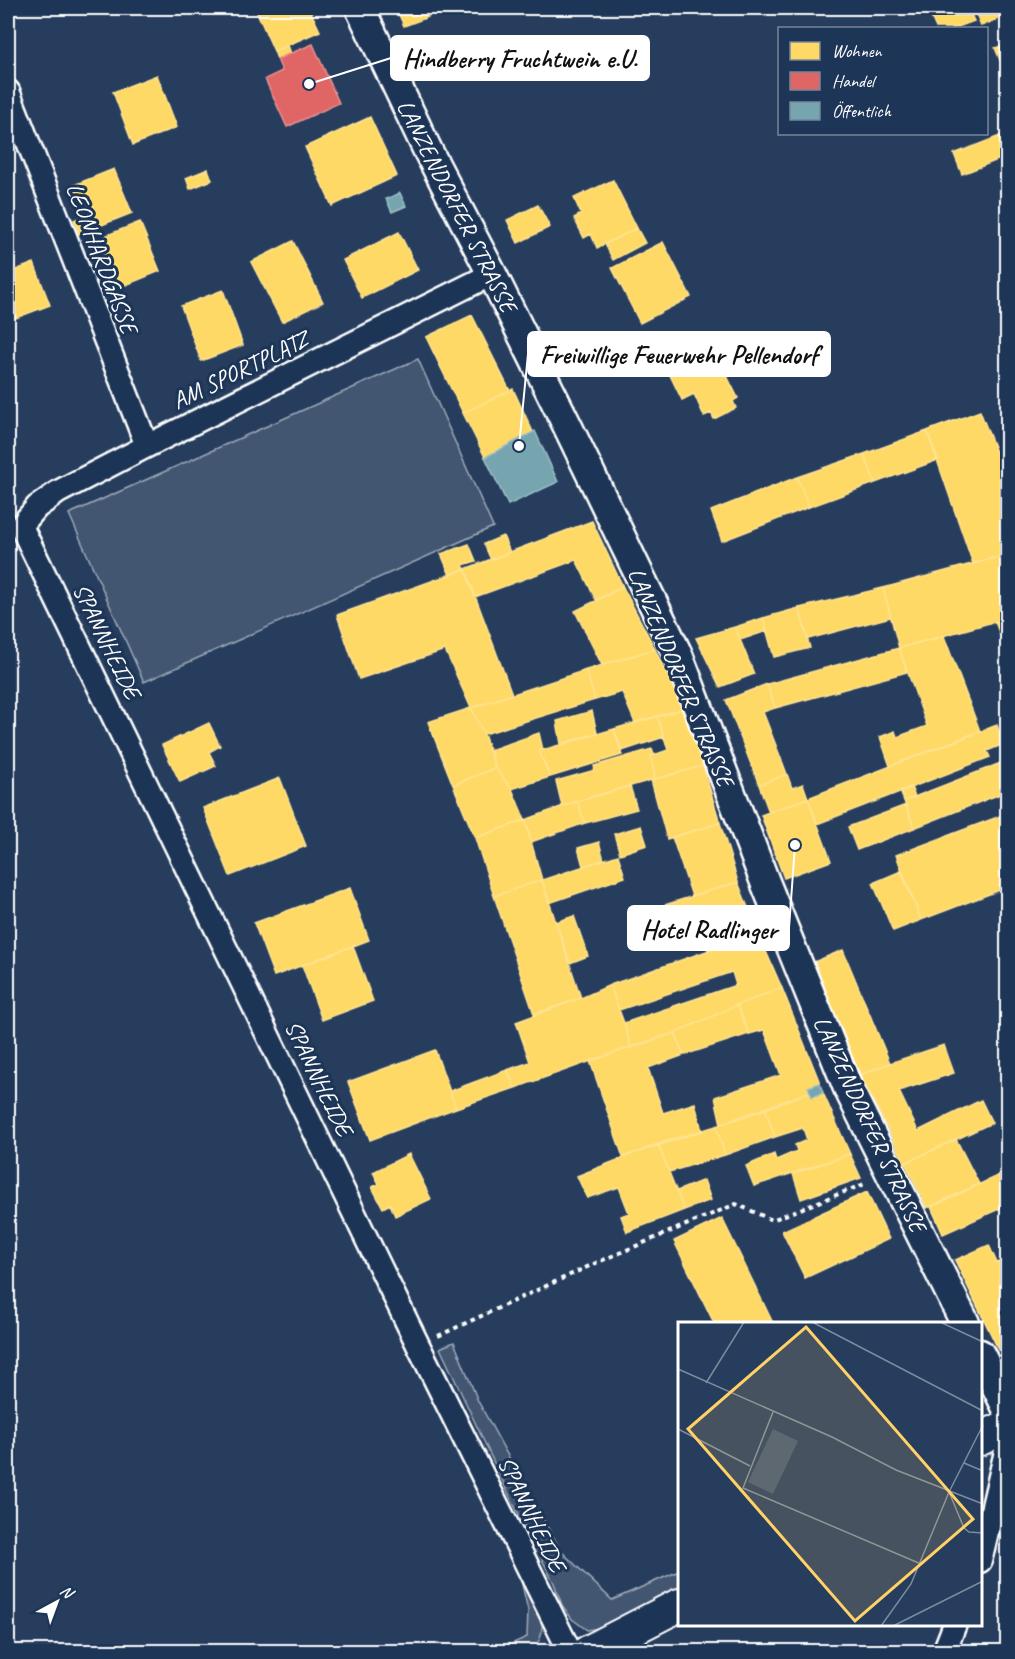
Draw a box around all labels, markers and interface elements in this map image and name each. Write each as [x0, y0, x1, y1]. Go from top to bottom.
legend [778, 27, 988, 135]
callout: Hindberry Fruchtwein e.U. [391, 36, 649, 80]
text: Wohnen [832, 40, 883, 62]
text: Hindberry Fruchtwein e.U. [403, 42, 638, 75]
text: Handel [832, 70, 877, 92]
street label: LANZENDORFER STRASSE [390, 94, 525, 320]
text: Öffentlich [832, 100, 892, 122]
street label: LEONHARDGASSE [60, 179, 145, 340]
street label: AM SPORTPLATZ [167, 323, 316, 416]
callout: Freiwillige Feuerwehr Pellendorf [528, 332, 830, 376]
text: Freiwillige Feuerwehr Pellendorf [540, 338, 824, 371]
street label: LANZENDORFER STRASSE [621, 563, 742, 794]
street label: SPANNHEIDE [66, 579, 149, 706]
callout: Hotel Radlinger [628, 906, 789, 950]
text: Hotel Radlinger [641, 913, 780, 946]
street label: LANZENDORFER STRASSE [807, 1011, 934, 1239]
street label: SPANNHEIDE [278, 1016, 361, 1143]
inset map [678, 1322, 982, 1626]
street label: SPANNHEIDE [491, 1452, 574, 1579]
north arrow [27, 1572, 87, 1632]
text: N [56, 1581, 79, 1604]

